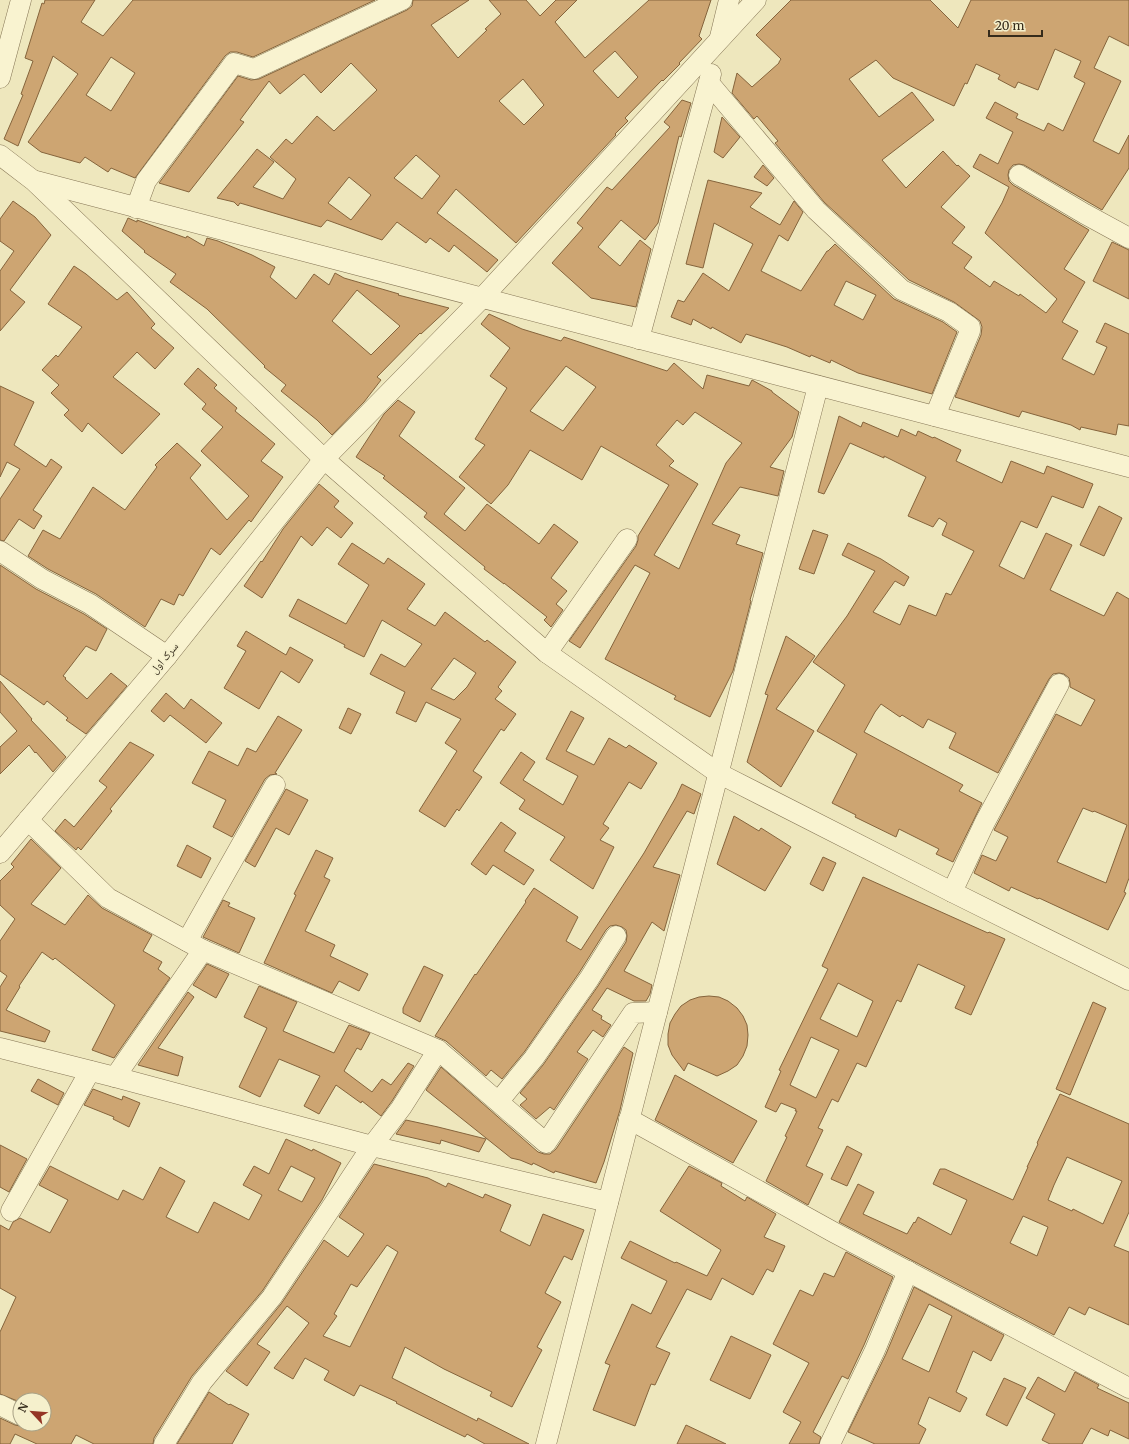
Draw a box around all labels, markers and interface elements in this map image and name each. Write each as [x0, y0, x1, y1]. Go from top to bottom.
scale bar [989, 12, 1042, 38]
text: 20 m [995, 18, 1024, 33]
street label: سرک اول [147, 640, 181, 676]
north arrow [12, 1392, 52, 1432]
text: N [15, 1400, 31, 1415]

